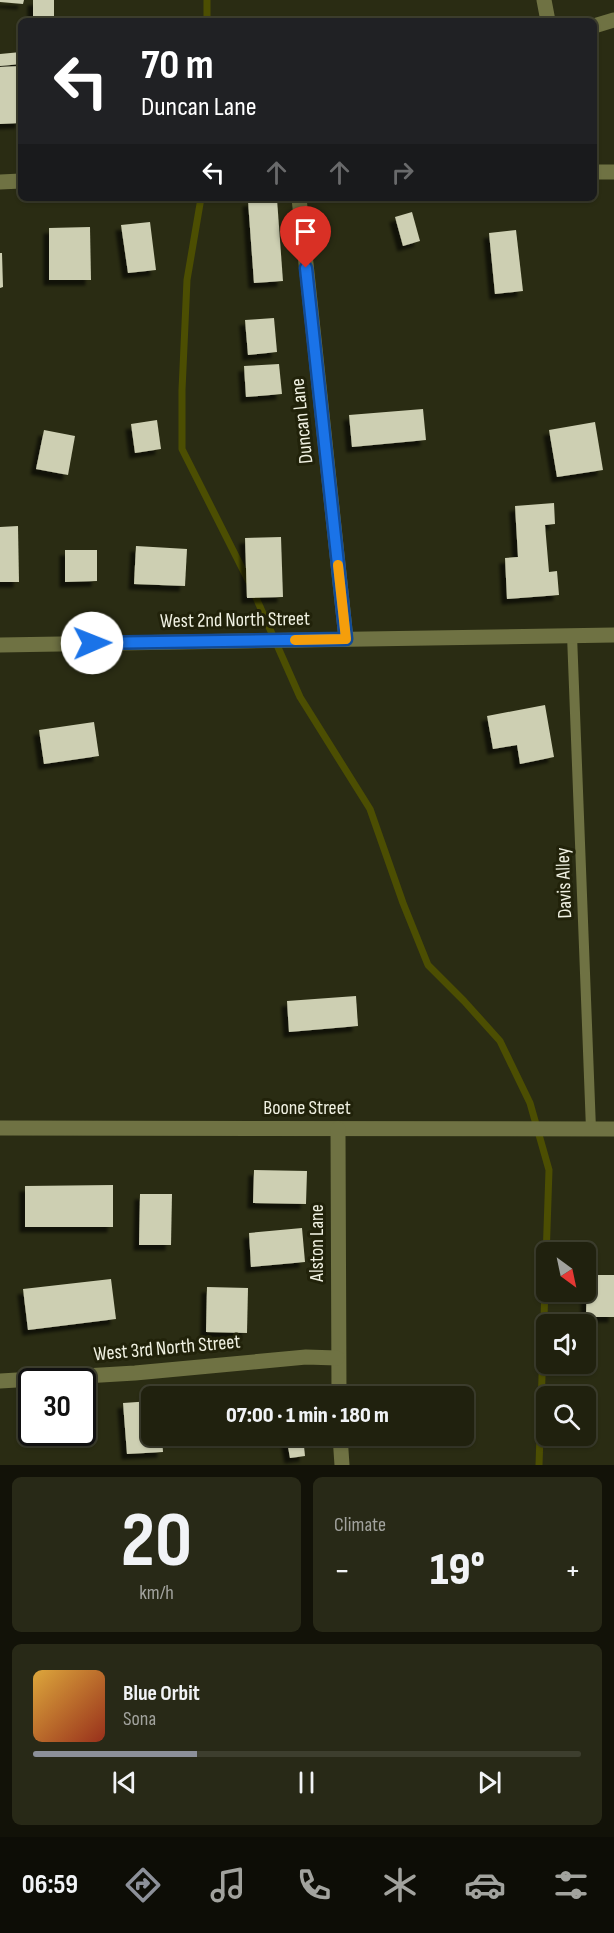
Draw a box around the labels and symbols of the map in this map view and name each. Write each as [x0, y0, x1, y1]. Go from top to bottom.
pin [280, 206, 331, 268]
street label: Duncan Lane [286, 377, 318, 465]
street label: West 2nd North Street [160, 607, 310, 633]
position arrow [60, 611, 124, 675]
street label: Davis Alley [551, 847, 577, 919]
street label: Boone Street [263, 1096, 351, 1120]
street label: Alston Lane [305, 1204, 329, 1283]
north arrow [536, 1242, 596, 1302]
street label: West 3rd North Street [93, 1330, 241, 1366]
speed limit sign: 30 [18, 1368, 96, 1446]

